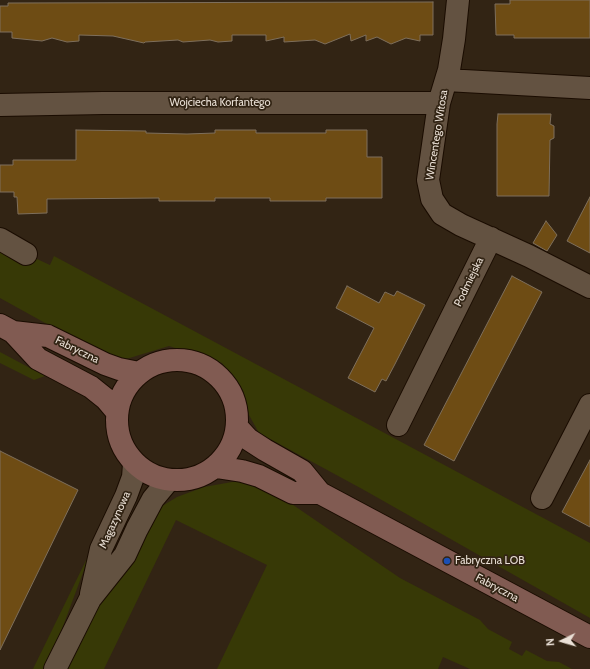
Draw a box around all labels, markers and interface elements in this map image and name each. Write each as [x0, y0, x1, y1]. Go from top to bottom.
street label: Wincentego Witosa [423, 89, 451, 181]
street label: Wojciecha Korfantego [169, 96, 271, 110]
street label: Podmiejska [451, 255, 487, 309]
street label: Fabryczna [53, 334, 101, 366]
street label: Magazynowa [97, 489, 133, 551]
place label: Fabryczna LOB [455, 554, 525, 568]
marker: Fabryczna LOB [442, 556, 452, 566]
street label: Fabryczna [473, 571, 521, 605]
north arrow [542, 621, 582, 661]
text: N [543, 638, 557, 647]

